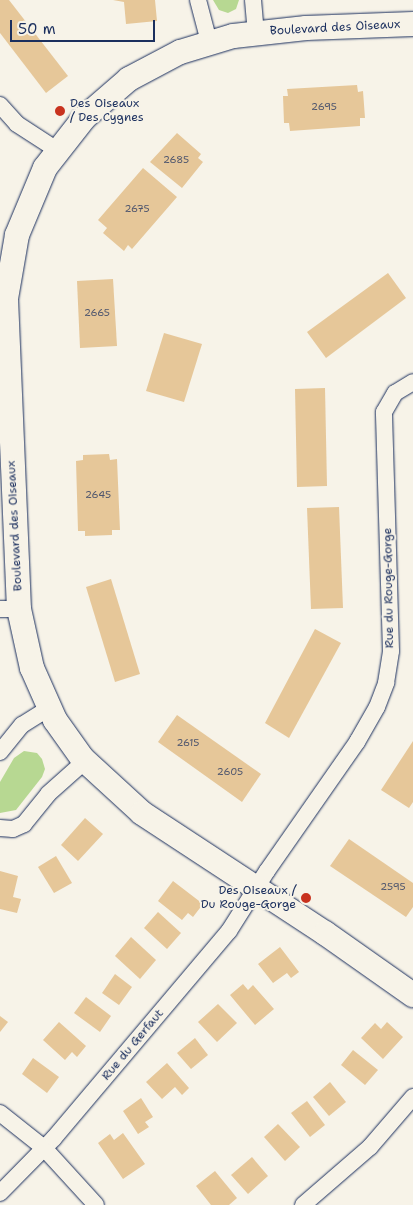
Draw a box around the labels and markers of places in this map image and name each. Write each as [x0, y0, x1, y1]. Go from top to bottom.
place label: Des Oiseaux / Des Cygnes [70, 97, 144, 125]
marker: Des Oiseaux / Des Cygnes [54, 105, 66, 117]
place label: Des Oiseaux / Du Rouge-Gorge [201, 884, 296, 912]
marker: Des Oiseaux / Du Rouge-Gorge [300, 892, 312, 904]

